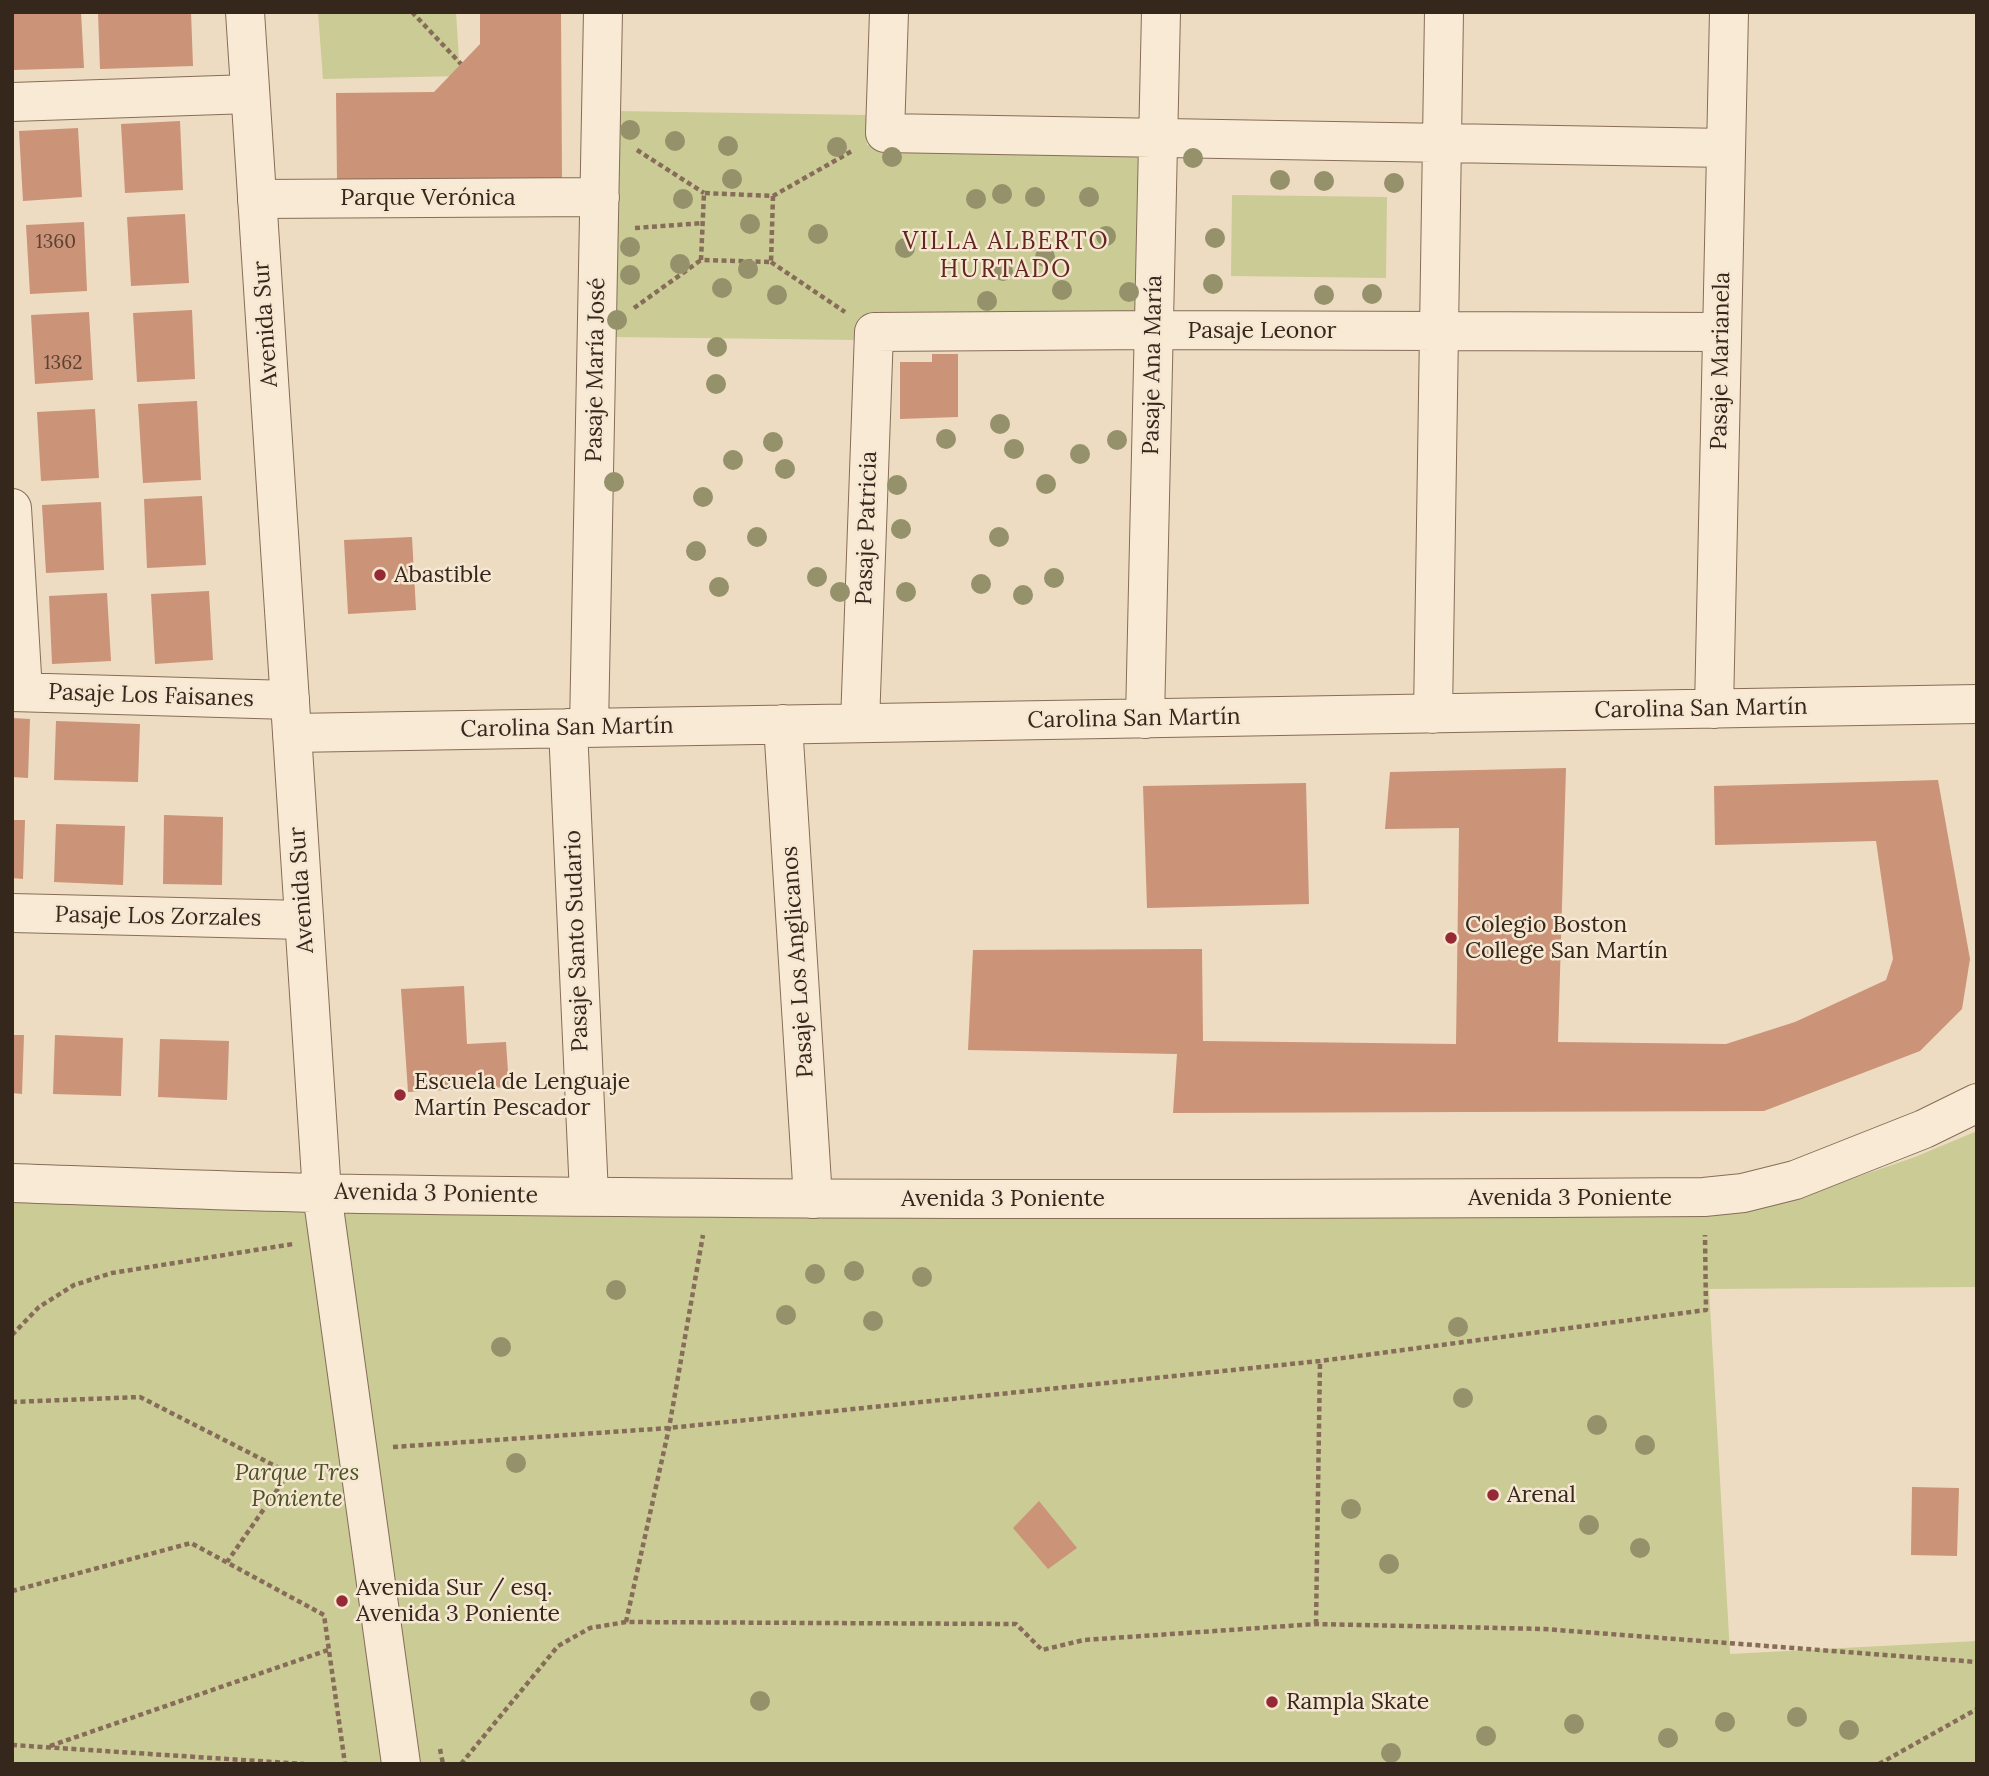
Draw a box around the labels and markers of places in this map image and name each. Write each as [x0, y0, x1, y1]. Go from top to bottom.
place label: Abastible [394, 561, 492, 589]
marker: Abastible [372, 567, 388, 583]
place label: Colegio Boston College San Martín [1465, 911, 1668, 965]
marker: Colegio Boston College San Martín [1443, 930, 1459, 946]
place label: Escuela de Lenguaje Martín Pescador [414, 1068, 630, 1122]
marker: Escuela de Lenguaje Martín Pescador [392, 1087, 408, 1103]
place label: Arenal [1507, 1481, 1576, 1509]
marker: Arenal [1485, 1487, 1501, 1503]
place label: Avenida Sur / esq. Avenida 3 Poniente [356, 1574, 560, 1628]
marker: Avenida Sur / esq. Avenida 3 Poniente [334, 1593, 350, 1609]
place label: Rampla Skate [1286, 1688, 1429, 1716]
marker: Rampla Skate [1264, 1694, 1280, 1710]

